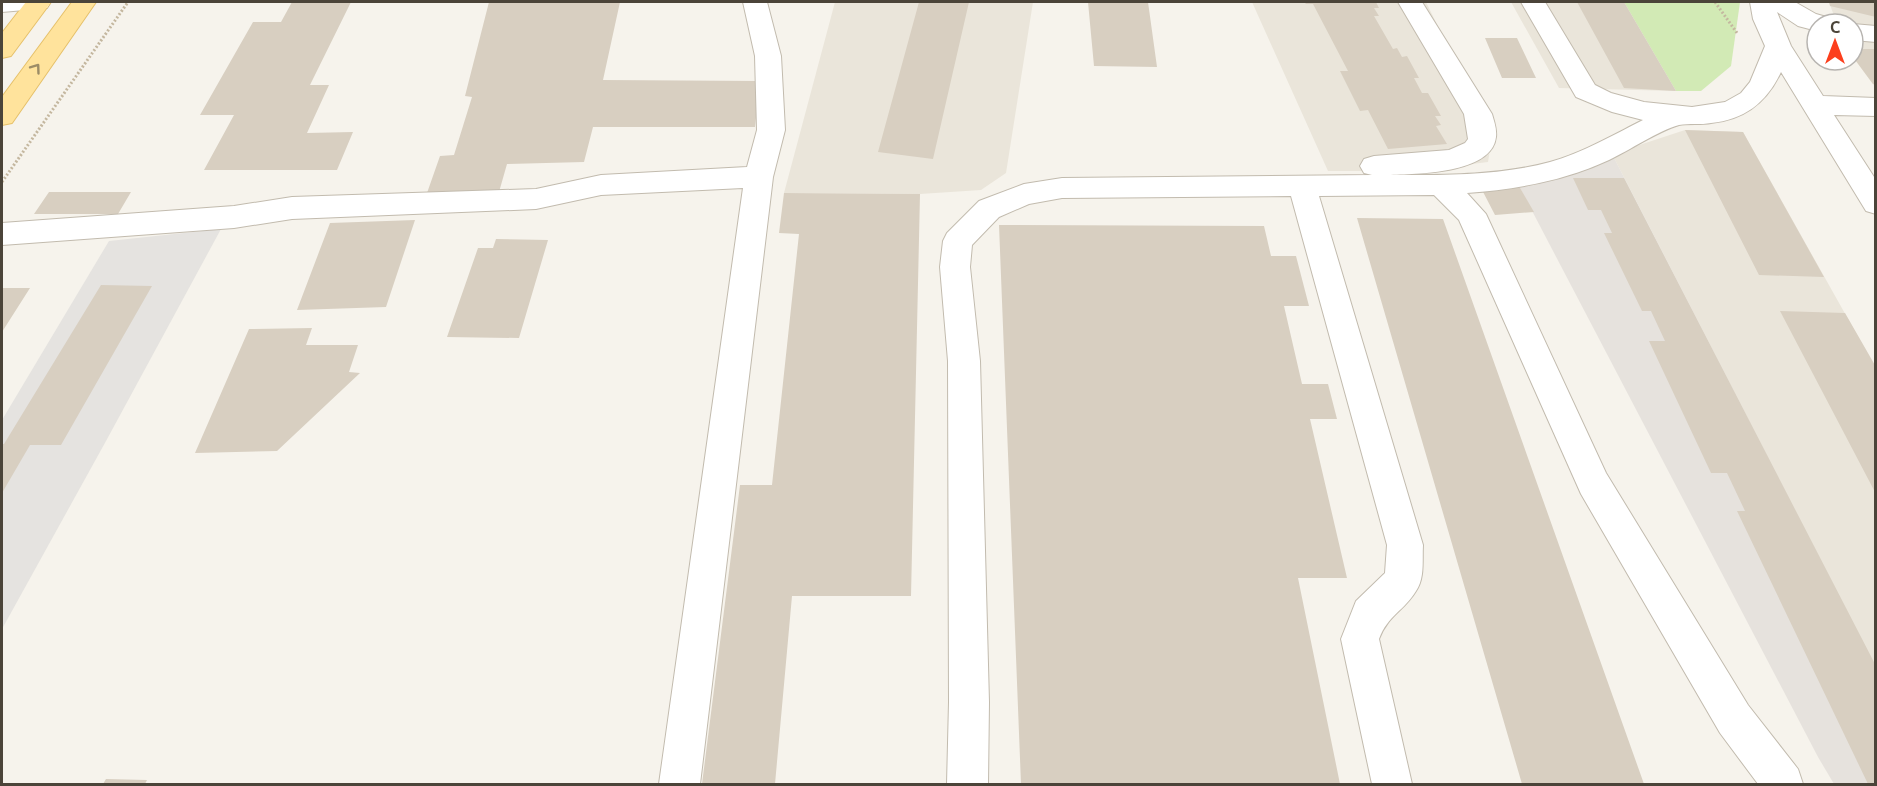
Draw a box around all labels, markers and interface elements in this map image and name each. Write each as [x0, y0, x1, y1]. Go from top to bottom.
north arrow [1805, 12, 1865, 72]
text: С [1830, 18, 1840, 36]
one-way arrow [29, 64, 40, 75]

